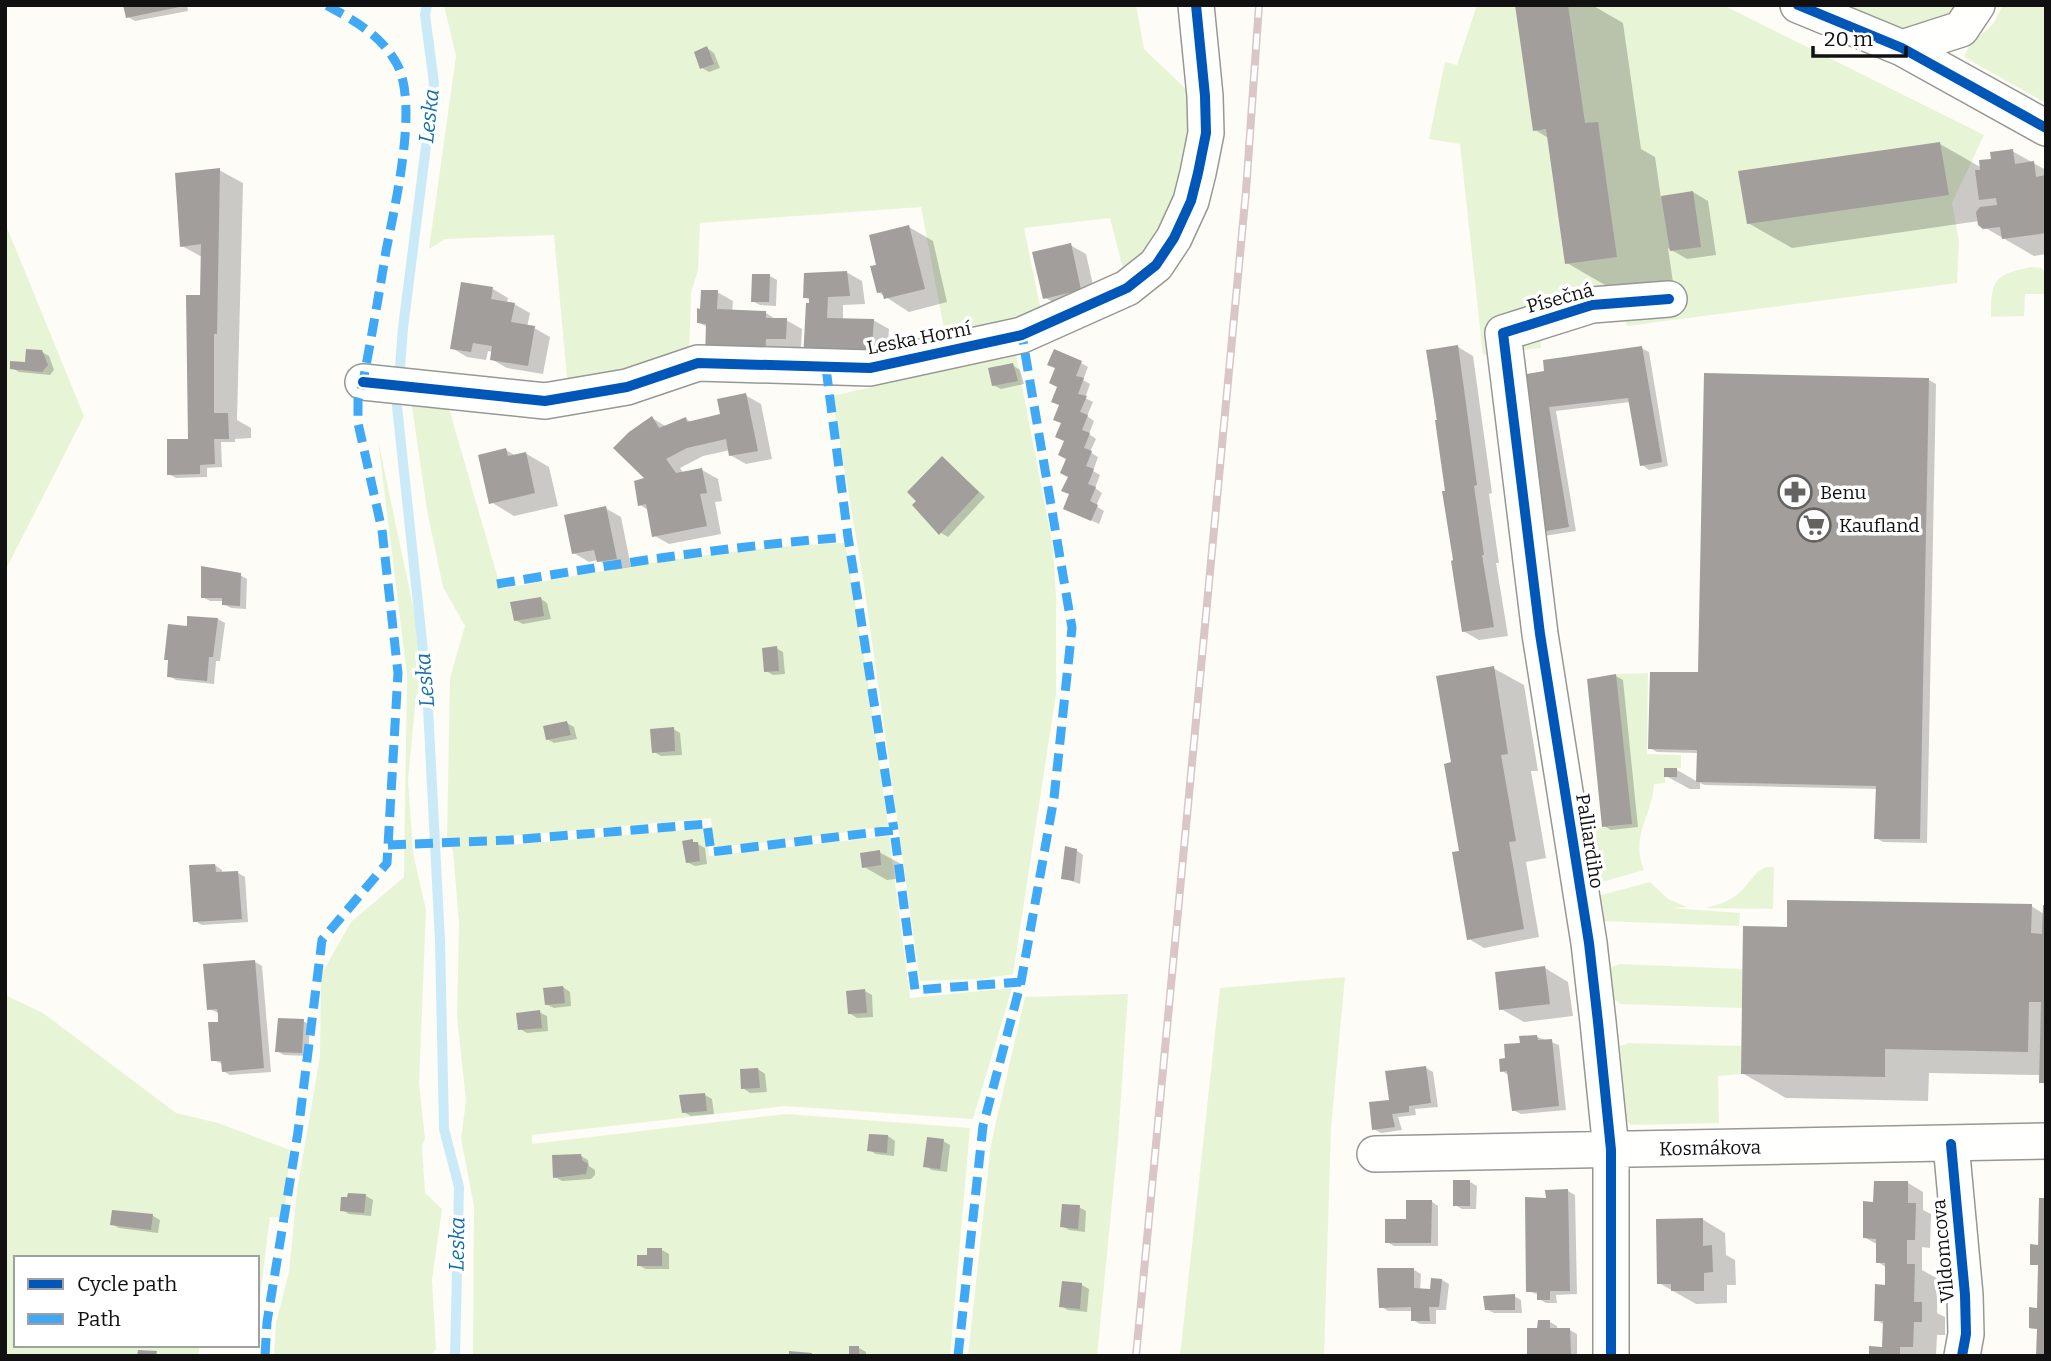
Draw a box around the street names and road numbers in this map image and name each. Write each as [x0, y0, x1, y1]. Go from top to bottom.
street label: Písečná [1524, 278, 1596, 318]
street label: Leska Horní [865, 317, 973, 359]
street label: Palliardiho [1571, 792, 1609, 890]
street label: Kosmákova [1659, 1136, 1762, 1160]
street label: Vildomcova [1927, 1198, 1959, 1304]

